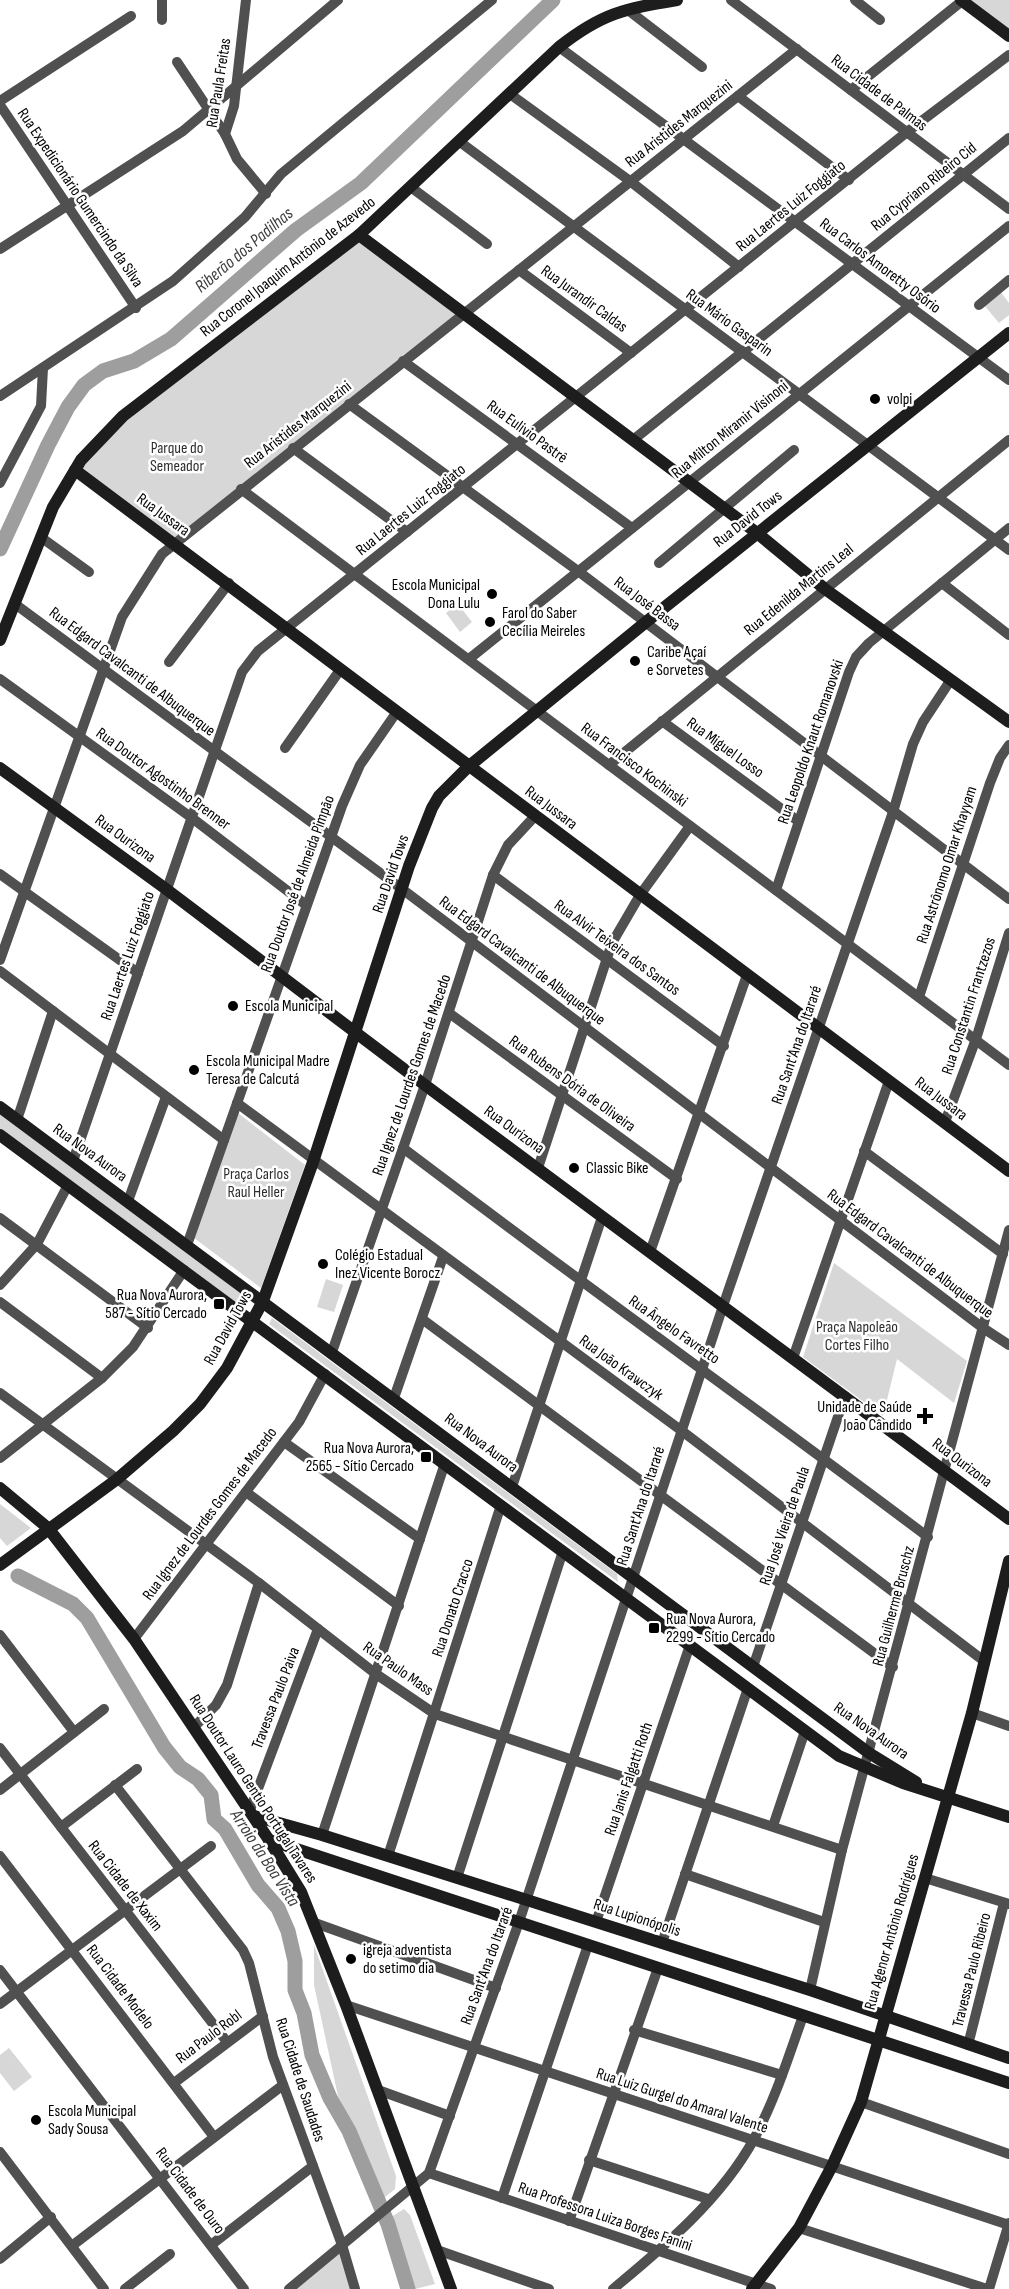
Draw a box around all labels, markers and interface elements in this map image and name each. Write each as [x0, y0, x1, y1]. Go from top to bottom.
street label: Rua Paula Freitas [203, 37, 235, 129]
street label: Rua Cidade de Palmas [827, 51, 931, 135]
street label: Rua Aristides Marquezini [622, 76, 736, 172]
street label: Rua Expedicionário Gumercindo da Silva [13, 105, 147, 291]
street label: Rua Cypriano Ribeiro Cid [867, 139, 981, 235]
street label: Rua Laertes Luiz Foggiato [733, 156, 849, 256]
street label: Rua Coronel Joaquim Antônio de Azevedo [197, 193, 379, 341]
water label: Riberão dos Padilhas [191, 202, 298, 297]
street label: Rua Carlos Amoretty Osório [816, 214, 944, 318]
street label: Rua Jurandir Caldas [537, 261, 631, 337]
street label: Rua Mário Gasparin [682, 285, 776, 361]
street label: Rua Aristides Marquezini [241, 377, 355, 473]
street label: Rua Milton Miramir Visinoni [668, 377, 792, 483]
place label: volpi [887, 390, 912, 409]
marker: volpi [868, 392, 882, 406]
street label: Rua Eulivio Pastrê [483, 396, 571, 468]
park label: Parque do Semeador [150, 439, 204, 476]
street label: Rua Laertes Luiz Foggiato [353, 460, 469, 560]
street label: Rua David Tows [710, 486, 786, 552]
street label: Rua Jussara [133, 489, 193, 541]
street label: Rua Edenilda Martins Leal [740, 540, 858, 640]
street label: Rua José Bassa [610, 573, 684, 635]
place label: Escola Municipal Dona Lulu [392, 576, 480, 613]
marker: Escola Municipal Dona Lulu [485, 587, 499, 601]
street label: Rua Edgard Cavalcanti de Albuquerque [45, 603, 219, 741]
place label: Farol do Saber Cecília Meireles [502, 604, 586, 641]
marker: Farol do Saber Cecília Meireles [483, 615, 497, 629]
place label: Caribe Açaí e Sorvetes [647, 643, 706, 680]
marker: Caribe Açaí e Sorvetes [628, 654, 642, 668]
street label: Rua Leopoldo Knaut Romanovski [774, 657, 848, 827]
street label: Rua Miguel Losso [683, 714, 767, 782]
street label: Rua Francisco Kochinski [577, 719, 691, 811]
street label: Rua Doutor Agostinho Brenner [92, 724, 234, 834]
street label: Rua Jussara [521, 782, 581, 834]
street label: Rua Astrônomo Omar Khayyam [913, 784, 981, 946]
street label: Rua Doutor José de Almeida Pimpão [257, 793, 339, 975]
street label: Rua Ourizona [91, 811, 159, 867]
street label: Rua David Tows [369, 832, 413, 916]
street label: Rua Laertes Luiz Foggiato [97, 889, 159, 1023]
street label: Rua Edgard Cavalcanti de Albuquerque [435, 892, 609, 1030]
street label: Rua Alvir Teixeira dos Santos [550, 896, 684, 1000]
street label: Rua Constantin Frantzezos [938, 935, 1000, 1077]
street label: Rua Ignez de Lourdes Gomes de Macedo [369, 972, 455, 1178]
street label: Rua Sant'Ana do Itararé [768, 983, 826, 1107]
place label: Escola Municipal [245, 997, 333, 1016]
marker: Escola Municipal [226, 999, 240, 1013]
street label: Rua Rubens Dória de Oliveira [505, 1032, 639, 1136]
place label: Escola Municipal Madre Teresa de Calcutá [206, 1052, 330, 1089]
marker: Escola Municipal Madre Teresa de Calcutá [187, 1063, 201, 1077]
street label: Rua Jussara [911, 1073, 971, 1125]
street label: Rua Ourizona [480, 1102, 548, 1158]
street label: Rua Nova Aurora [49, 1120, 131, 1186]
place label: Classic Bike [586, 1159, 649, 1178]
marker: Classic Bike [567, 1161, 581, 1175]
park label: Praça Carlos Raul Heller [223, 1165, 289, 1202]
street label: Rua Edgard Cavalcanti de Albuquerque [823, 1185, 997, 1323]
place label: Colégio Estadual Inez Vicente Borocz [335, 1246, 440, 1283]
marker: Colégio Estadual Inez Vicente Borocz [316, 1257, 330, 1271]
place label: Rua Nova Aurora, 587 - Sítio Cercado [105, 1286, 207, 1323]
street label: Rua David Tows [200, 1287, 256, 1368]
street label: Rua Ângelo Favretto [625, 1292, 723, 1368]
marker: Rua Nova Aurora, 587 - Sítio Cercado [212, 1297, 226, 1311]
park label: Praça Napoleão Cortes Filho [816, 1318, 898, 1355]
street label: Rua João Krawczyk [575, 1331, 667, 1405]
place label: Unidade de Saúde João Cândido [817, 1398, 912, 1435]
marker: Unidade de Saúde João Cândido [916, 1407, 934, 1425]
street label: Rua Nova Aurora [440, 1409, 522, 1477]
street label: Rua Ignez de Lourdes Gomes de Macedo [139, 1424, 281, 1604]
street label: Rua Ourizona [928, 1434, 996, 1492]
place label: Rua Nova Aurora, 2565 - Sítio Cercado [306, 1439, 414, 1476]
street label: Rua Sant'Ana do Itararé [613, 1444, 669, 1568]
marker: Rua Nova Aurora, 2565 - Sítio Cercado [419, 1450, 433, 1464]
street label: Rua José Vieira de Paula [756, 1464, 814, 1588]
street label: Rua Guilherme Bruschz [869, 1544, 919, 1668]
street label: Rua Donato Cracco [428, 1557, 478, 1659]
place label: Rua Nova Aurora, 2299 - Sítio Cercado [666, 1610, 775, 1647]
marker: Rua Nova Aurora, 2299 - Sítio Cercado [647, 1621, 661, 1635]
street label: Rua Paulo Mass [359, 1638, 437, 1700]
street label: Travessa Paulo Paiva [248, 1644, 304, 1752]
street label: Rua Doutor Lauro Gentio Portugal Tavares [185, 1691, 321, 1887]
street label: Rua Nova Aurora [830, 1698, 912, 1764]
street label: Rua Janis Falgatti Roth [601, 1720, 657, 1838]
water label: Arroio da Boa Vista [225, 1805, 305, 1911]
street label: Rua Cidade de Xaxim [84, 1837, 166, 1935]
street label: Rua Agenor Antônio Rodrigues [861, 1852, 923, 2012]
street label: Rua Lupionópolis [591, 1895, 683, 1941]
street label: Rua Sant'Ana do Itararé [457, 1904, 517, 2028]
street label: Travessa Paulo Ribeiro [949, 1911, 995, 2029]
street label: Rua Cidade Modelo [82, 1941, 158, 2033]
place label: igreja adventista do setimo dia [363, 1941, 452, 1978]
marker: igreja adventista do setimo dia [344, 1952, 358, 1966]
street label: Rua Paulo Robl [172, 2006, 246, 2068]
street label: Rua Cidade de Saudades [271, 2016, 329, 2145]
street label: Rua Luiz Gurgel do Amaral Valente [594, 2064, 770, 2138]
place label: Escola Municipal Sady Sousa [48, 2102, 136, 2139]
marker: Escola Municipal Sady Sousa [29, 2113, 43, 2127]
street label: Rua Cidade de Ouro [151, 2144, 229, 2238]
street label: Rua Professora Luiza Borges Fanini [516, 2178, 694, 2256]

